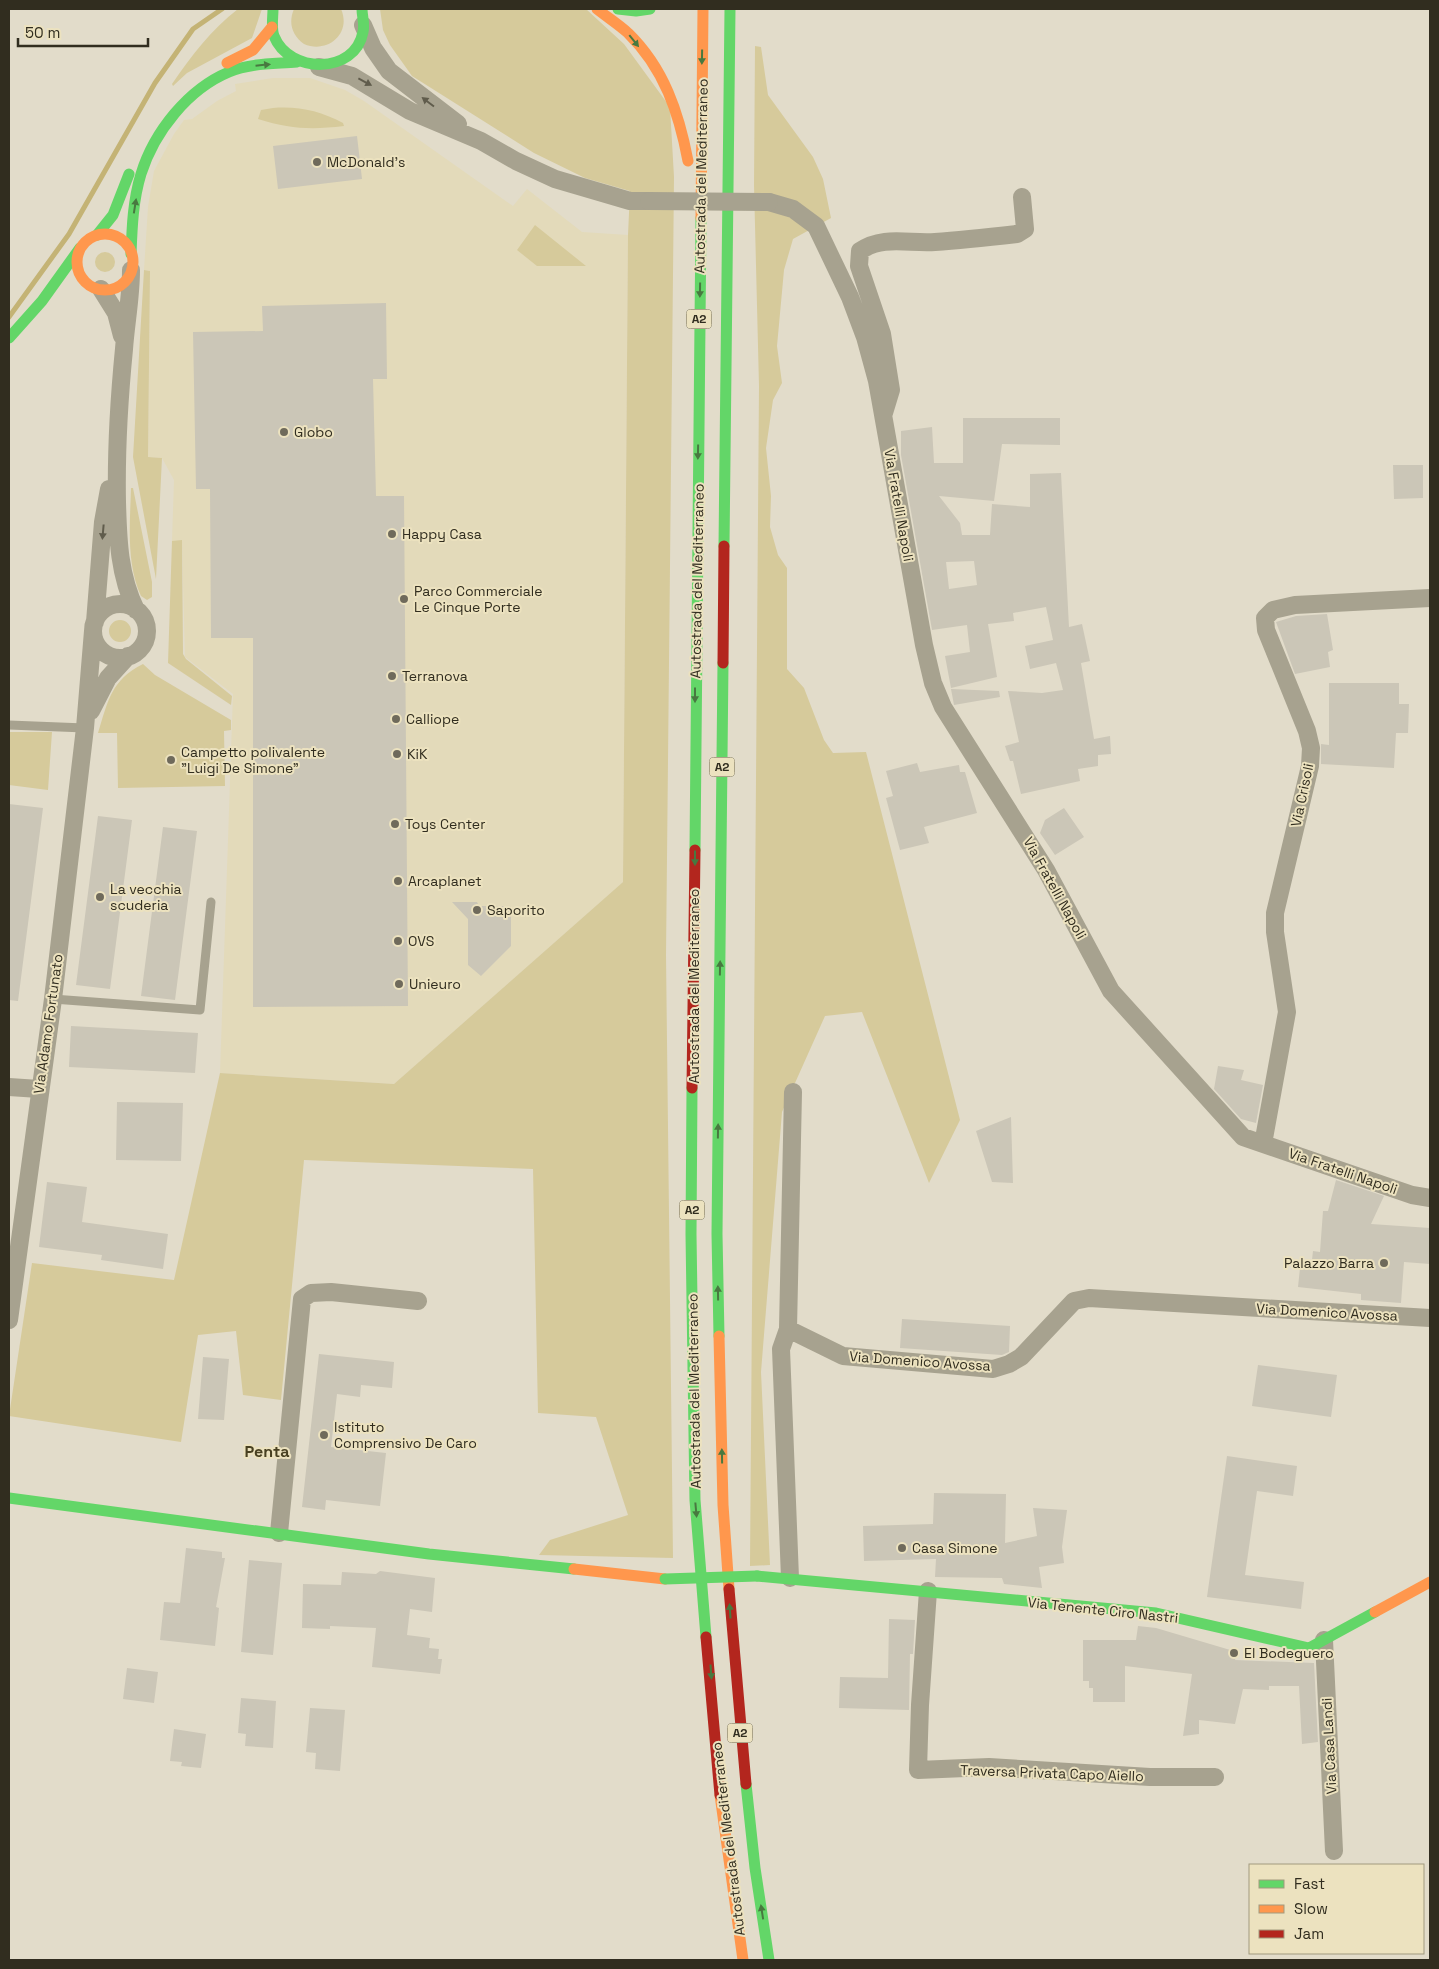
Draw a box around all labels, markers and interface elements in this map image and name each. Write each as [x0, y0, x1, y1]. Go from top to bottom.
scale bar [18, 15, 148, 47]
text: 50 m [25, 23, 60, 42]
one-way arrow [628, 34, 639, 47]
one-way arrow [698, 50, 706, 66]
one-way arrow [256, 61, 272, 69]
one-way arrow [357, 78, 372, 86]
street label: Autostrada del Mediterraneo [690, 78, 712, 274]
one-way arrow [422, 96, 435, 107]
place label: McDonald's [327, 153, 405, 171]
marker: McDonald's [311, 156, 323, 168]
one-way arrow [132, 197, 140, 213]
one-way arrow [696, 282, 704, 298]
road number: A2 [686, 310, 712, 328]
place label: Globo [294, 423, 333, 441]
marker: Globo [278, 426, 290, 438]
one-way arrow [694, 445, 702, 461]
street label: Via Fratelli Napoli [880, 447, 918, 563]
street label: Autostrada del Mediterraneo [686, 483, 708, 679]
one-way arrow [98, 524, 106, 540]
place label: Happy Casa [402, 525, 482, 543]
marker: Happy Casa [386, 528, 398, 540]
place label: Parco Commerciale Le Cinque Porte [414, 582, 543, 616]
marker: Parco Commerciale Le Cinque Porte [398, 593, 410, 605]
place label: Terranova [402, 667, 468, 685]
marker: Terranova [386, 670, 398, 682]
one-way arrow [691, 688, 699, 704]
place label: Calliope [406, 710, 459, 728]
marker: Calliope [390, 713, 402, 725]
place label: Campetto polivalente "Luigi De Simone" [181, 743, 325, 777]
place label: KiK [407, 745, 428, 763]
marker: KiK [391, 748, 403, 760]
marker: Campetto polivalente "Luigi De Simone" [165, 754, 177, 766]
road number: A2 [710, 758, 734, 776]
street label: Via Crisoli [1287, 762, 1317, 828]
place label: Toys Center [405, 815, 485, 833]
marker: Toys Center [389, 818, 401, 830]
street label: Via Fratelli Napoli [1019, 834, 1091, 942]
one-way arrow [690, 850, 698, 866]
place label: Arcaplanet [408, 872, 482, 890]
marker: Arcaplanet [392, 875, 404, 887]
place label: La vecchia scuderia [110, 880, 182, 914]
street label: Autostrada del Mediterraneo [685, 889, 703, 1084]
marker: La vecchia scuderia [94, 891, 106, 903]
place label: Saporito [487, 901, 545, 919]
marker: Saporito [471, 904, 483, 916]
place label: OVS [408, 932, 434, 950]
marker: OVS [392, 935, 404, 947]
street label: Via Adamo Fortunato [29, 953, 67, 1095]
one-way arrow [716, 960, 724, 976]
place label: Unieuro [409, 975, 461, 993]
marker: Unieuro [393, 978, 405, 990]
one-way arrow [714, 1123, 722, 1139]
street label: Via Fratelli Napoli [1286, 1144, 1400, 1198]
road number: A2 [680, 1200, 704, 1220]
place label: Palazzo Barra [1284, 1254, 1374, 1272]
marker: Palazzo Barra [1378, 1257, 1390, 1269]
one-way arrow [714, 1285, 722, 1301]
street label: Autostrada del Mediterraneo [683, 1293, 705, 1489]
street label: Via Domenico Avossa [1256, 1299, 1398, 1325]
street label: Via Domenico Avossa [849, 1347, 991, 1375]
place label: Istituto Comprensivo De Caro [334, 1418, 477, 1452]
marker: Istituto Comprensivo De Caro [318, 1429, 330, 1441]
district label: Penta [245, 1441, 289, 1462]
one-way arrow [717, 1448, 725, 1464]
one-way arrow [692, 1503, 700, 1519]
place label: Casa Simone [912, 1539, 998, 1557]
marker: Casa Simone [896, 1542, 908, 1554]
street label: Via Tenente Ciro Nastri [1027, 1593, 1179, 1627]
one-way arrow [726, 1603, 734, 1619]
place label: El Bodeguero [1244, 1644, 1334, 1662]
marker: El Bodeguero [1228, 1647, 1240, 1659]
one-way arrow [707, 1664, 715, 1680]
street label: Via Casa Landi [1317, 1697, 1341, 1795]
road number: A2 [728, 1724, 752, 1742]
street label: Autostrada del Mediterraneo [707, 1741, 749, 1937]
street label: Traversa Privata Capo Aiello [960, 1761, 1144, 1785]
legend [1249, 1864, 1424, 1954]
text: Fast [1294, 1874, 1325, 1893]
text: Slow [1294, 1899, 1328, 1918]
one-way arrow [757, 1904, 765, 1920]
text: Jam [1294, 1924, 1324, 1943]

